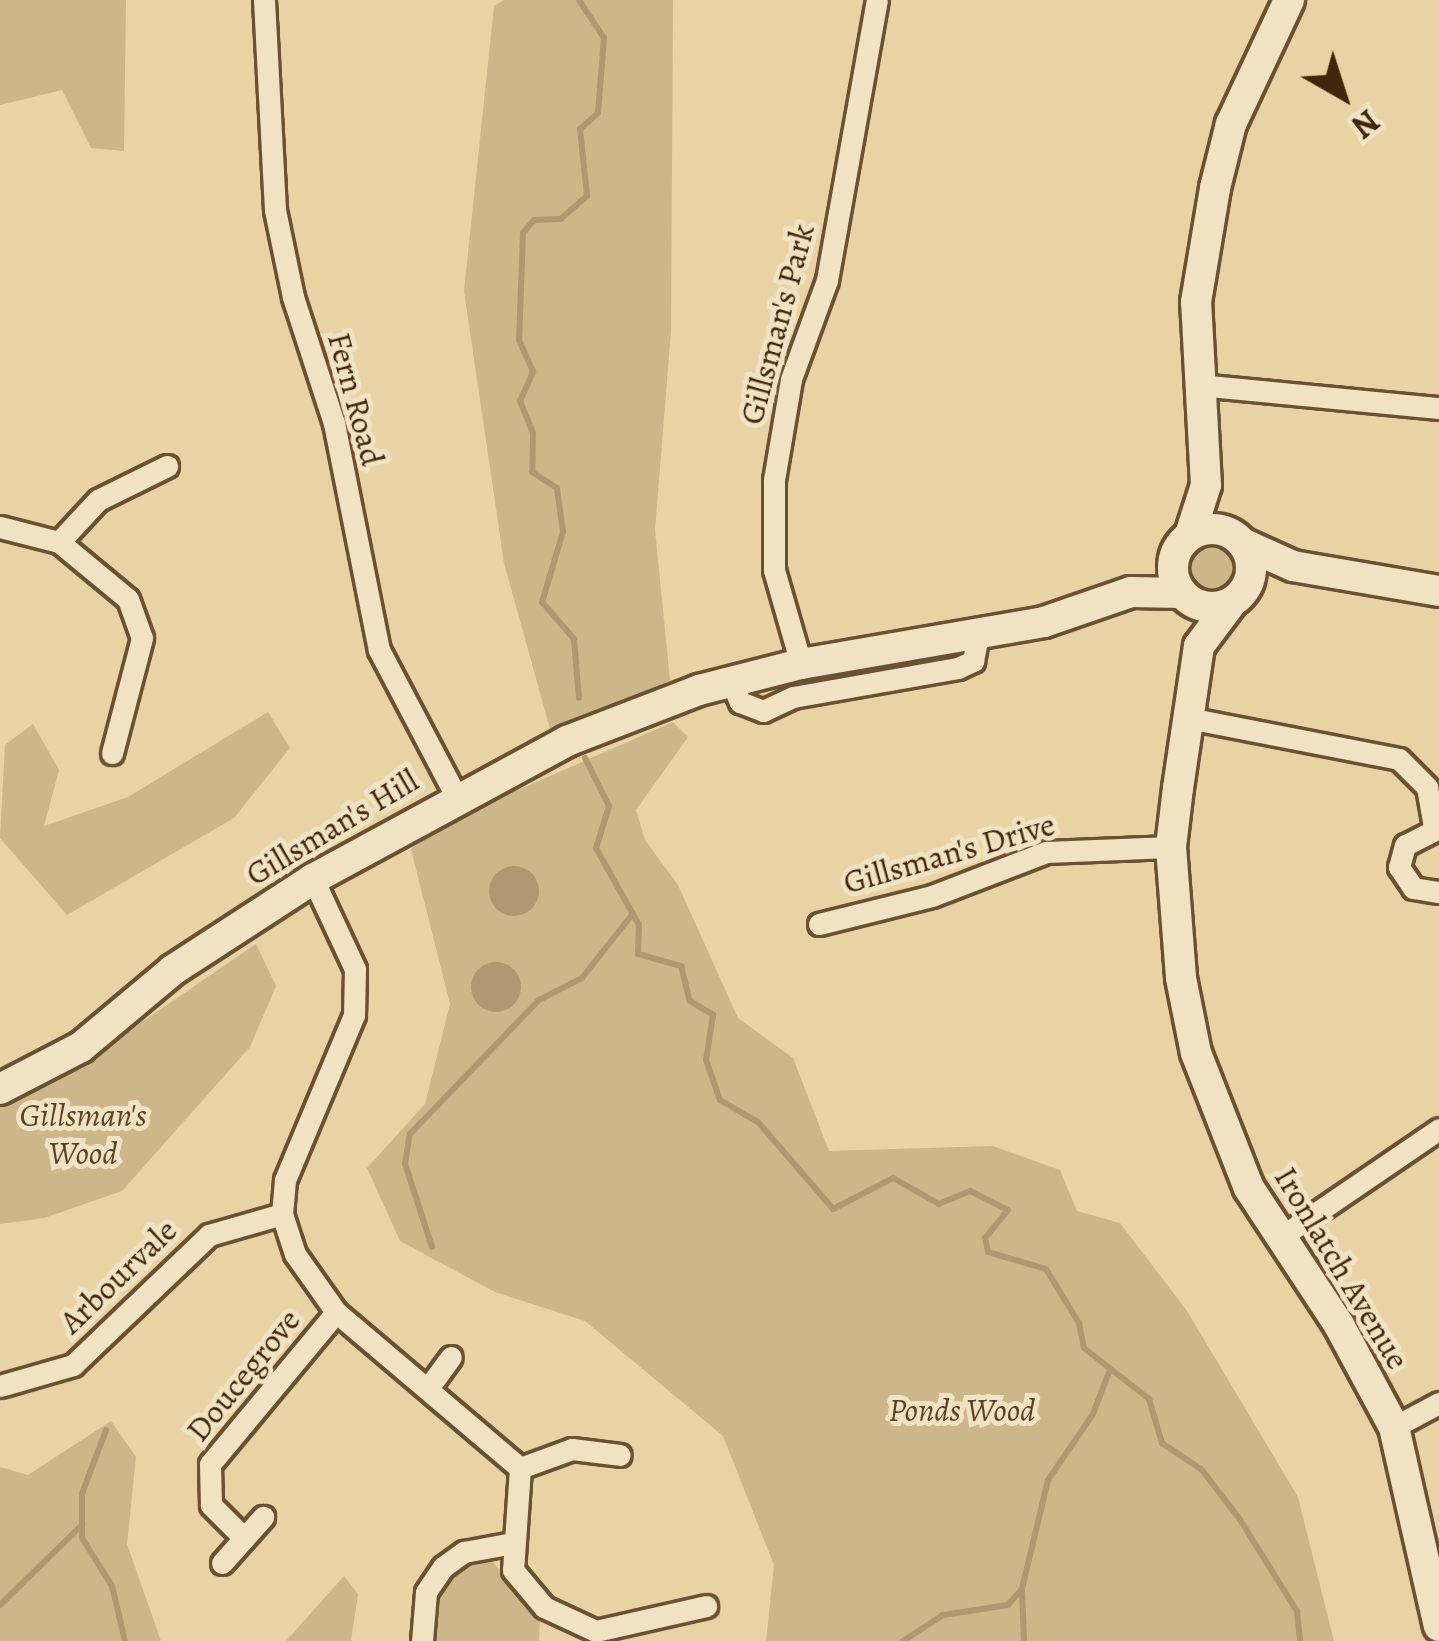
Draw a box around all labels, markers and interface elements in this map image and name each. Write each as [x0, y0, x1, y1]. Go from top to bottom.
north arrow [1283, 36, 1403, 156]
text: N [1342, 99, 1389, 149]
street label: Gillsman's Park [731, 219, 823, 429]
street label: Fern Road [319, 328, 393, 470]
street label: Gillsman's Hill [239, 760, 425, 894]
street label: Gillsman's Drive [839, 804, 1059, 902]
park label: Gillsman's Wood [19, 1095, 147, 1173]
street label: Ironlatch Avenue [1266, 1160, 1418, 1376]
street label: Arbourvale [51, 1210, 185, 1342]
street label: Doucegrove [178, 1301, 308, 1449]
park label: Ponds Wood [889, 1390, 1035, 1430]

